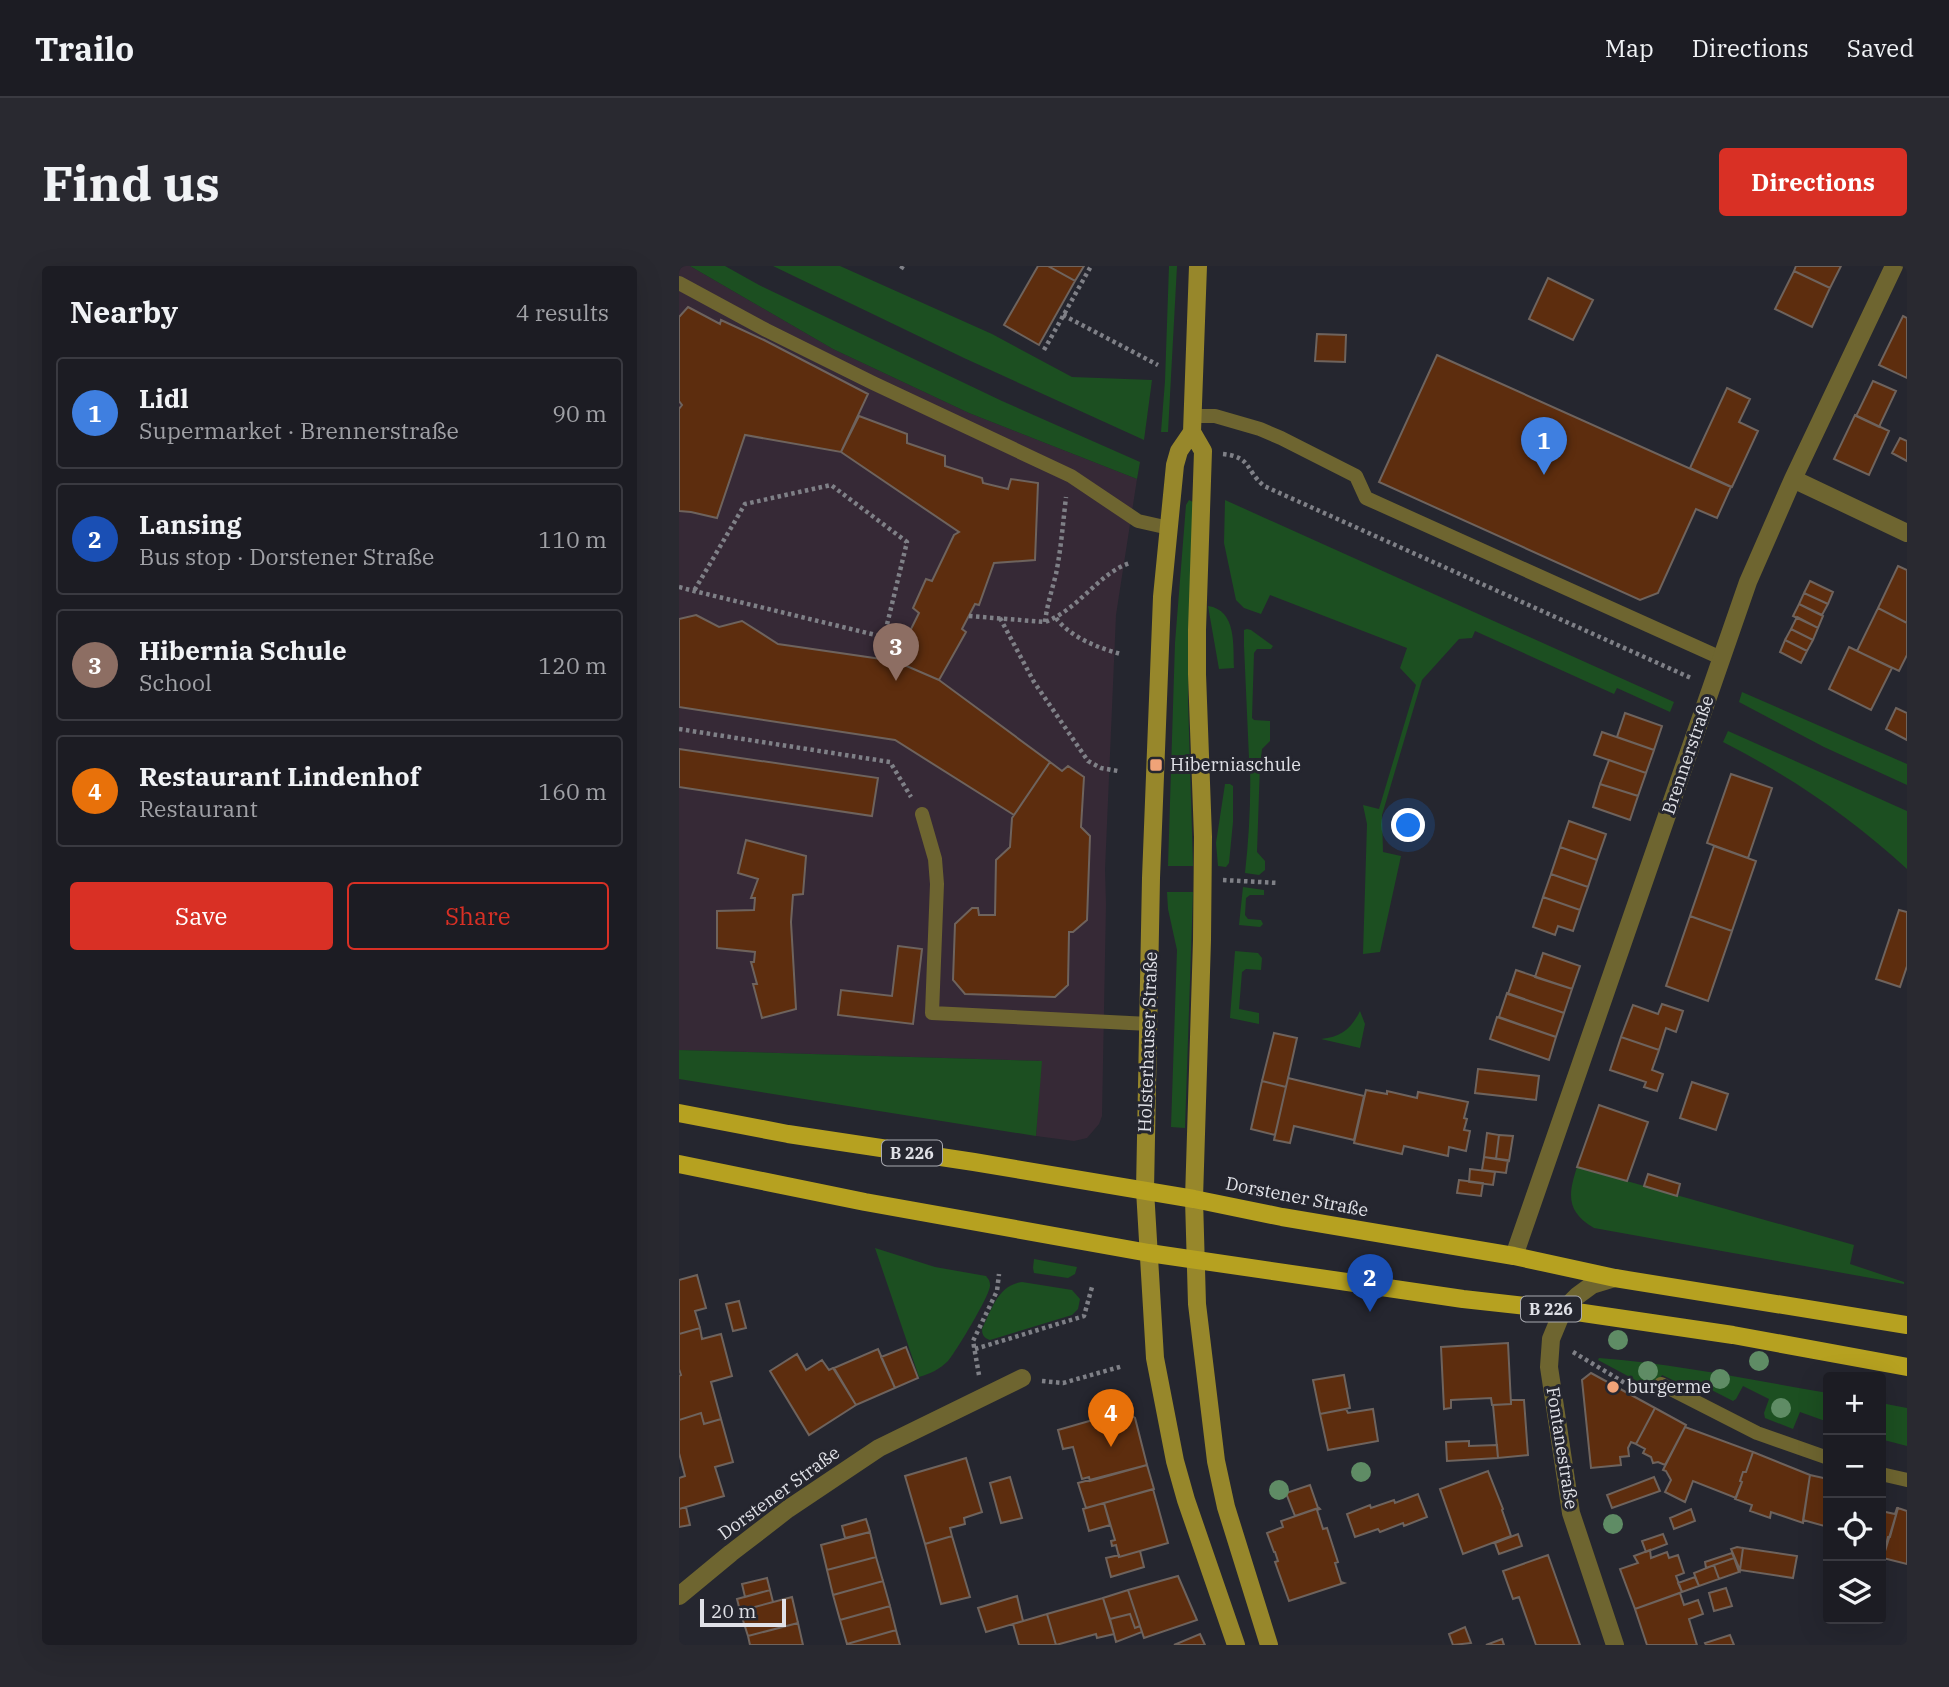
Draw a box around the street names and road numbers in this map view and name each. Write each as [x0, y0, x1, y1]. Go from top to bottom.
street label: Brennerstraße [1656, 692, 1719, 817]
street label: Holsterhauser Straße [1133, 951, 1162, 1133]
road number: B 226 [882, 1140, 942, 1166]
street label: Dorstener Straße [1224, 1171, 1370, 1222]
road number: B 226 [1521, 1296, 1581, 1322]
street label: Fontanestraße [1541, 1385, 1584, 1511]
street label: Dorstener Straße [713, 1441, 844, 1544]

